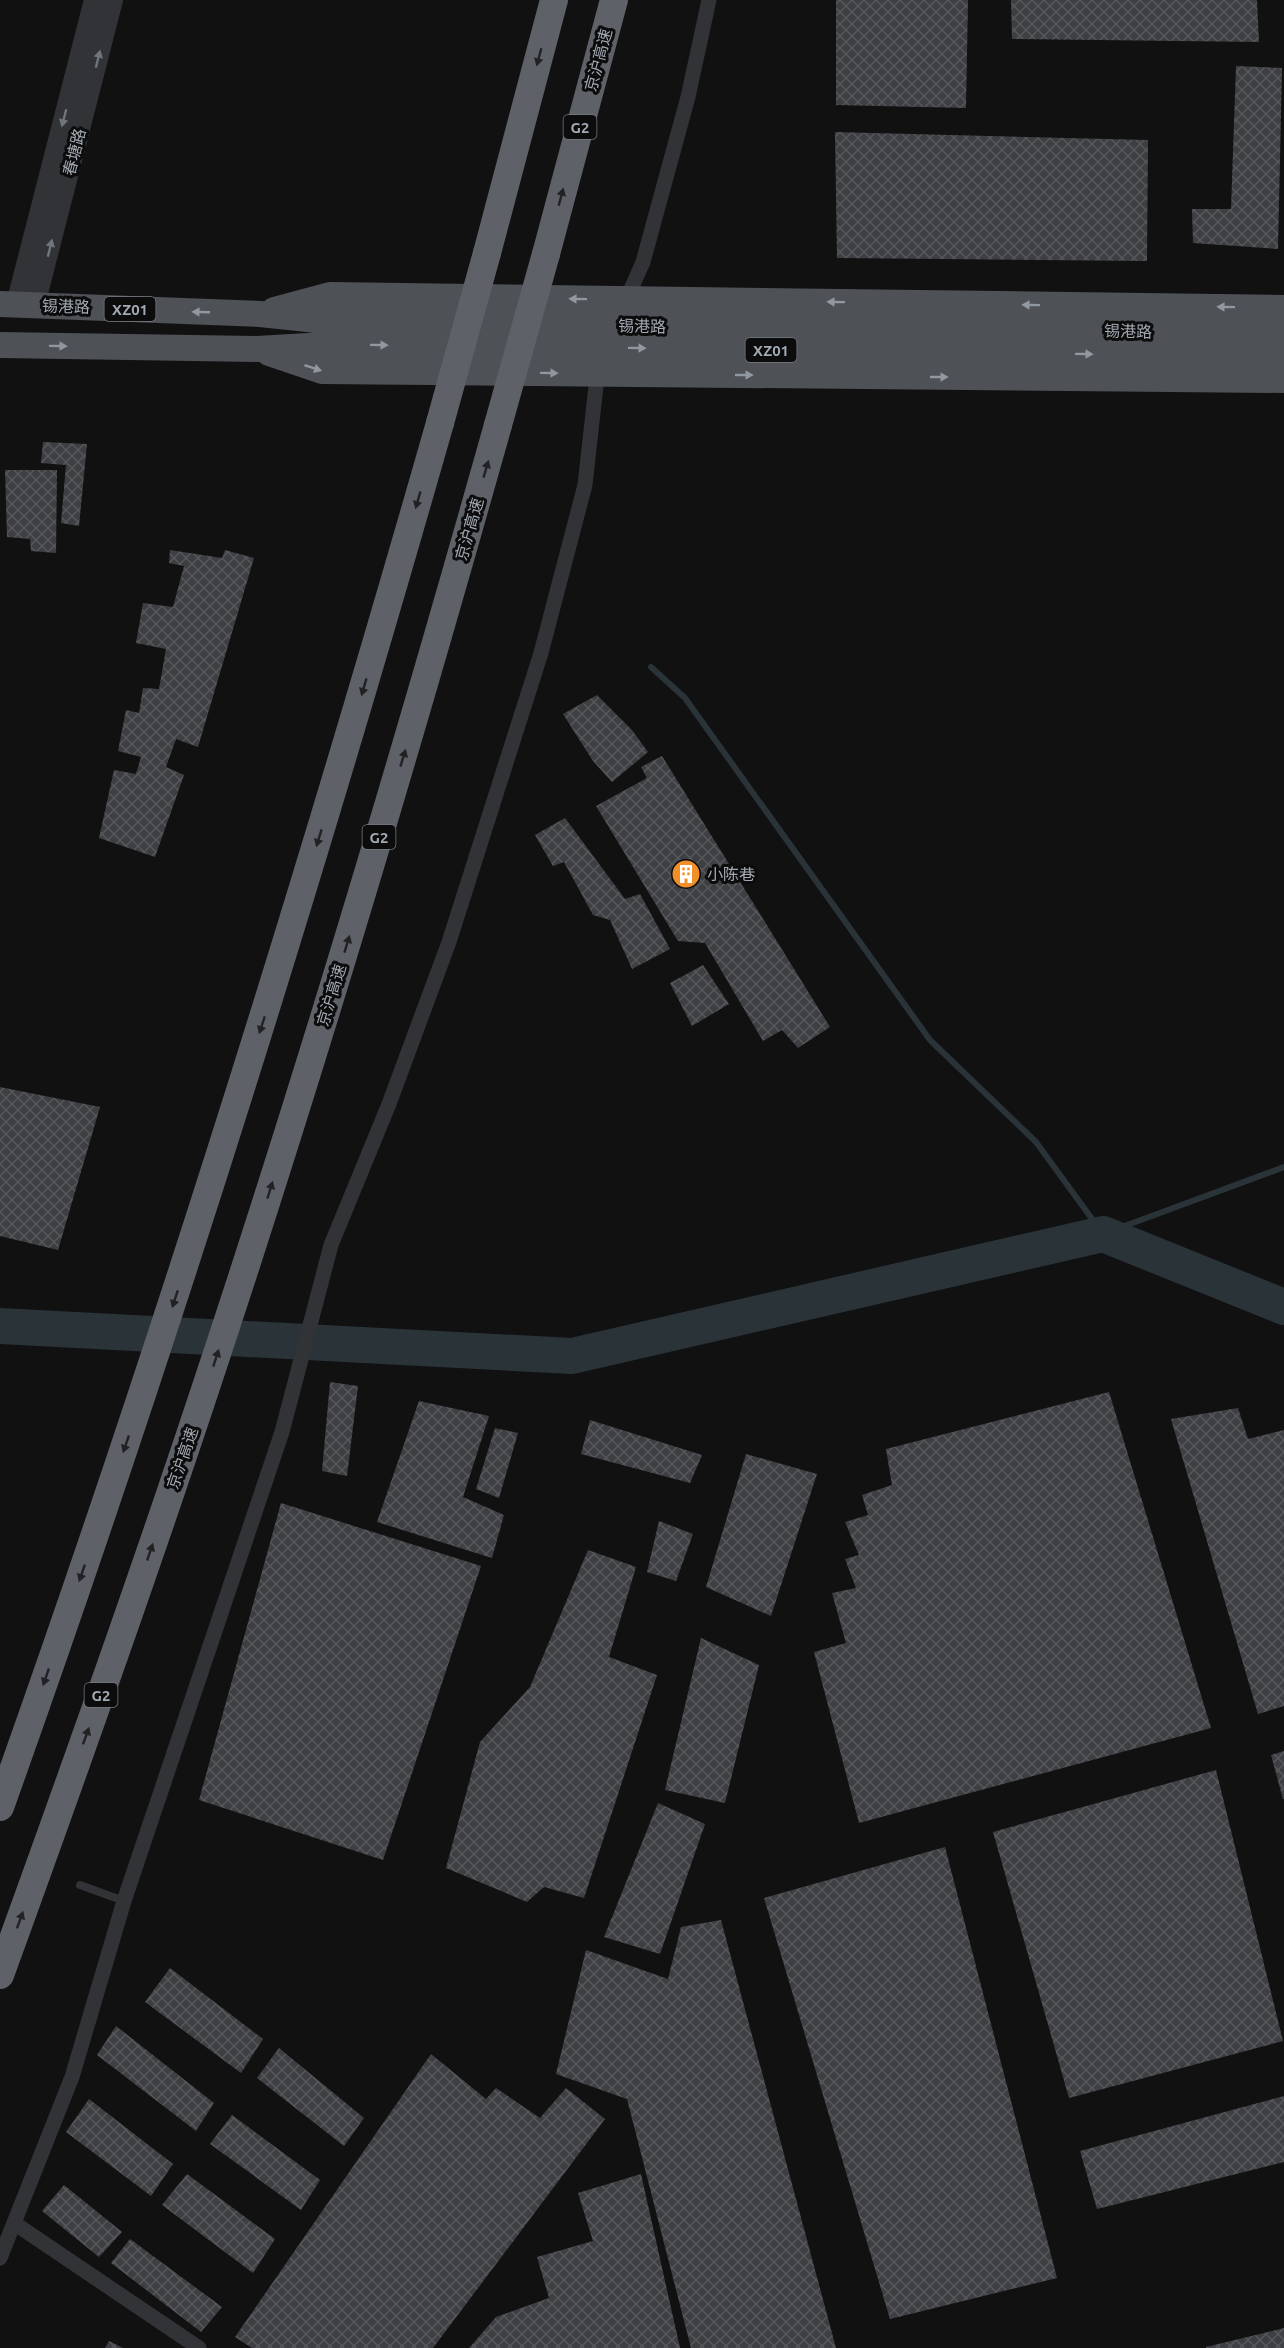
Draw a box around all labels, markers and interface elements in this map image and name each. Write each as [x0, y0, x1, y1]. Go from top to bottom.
street label: 京沪高速 [581, 27, 615, 93]
one-way arrow [534, 47, 544, 66]
one-way arrow [93, 50, 103, 68]
one-way arrow [59, 109, 68, 127]
road number: G2 [564, 115, 596, 139]
street label: 春塘路 [59, 127, 89, 177]
one-way arrow [557, 188, 567, 206]
one-way arrow [45, 239, 55, 257]
one-way arrow [568, 294, 587, 303]
street label: 锡港路 [42, 296, 90, 316]
road number: XZ01 [104, 297, 156, 321]
one-way arrow [826, 297, 845, 307]
one-way arrow [1021, 300, 1040, 310]
one-way arrow [1216, 303, 1235, 312]
one-way arrow [192, 307, 211, 316]
street label: 锡港路 [618, 317, 666, 335]
street label: 锡港路 [1104, 322, 1152, 340]
road number: XZ01 [746, 338, 796, 362]
one-way arrow [369, 340, 388, 350]
one-way arrow [49, 341, 68, 350]
one-way arrow [627, 344, 646, 353]
one-way arrow [1074, 349, 1093, 359]
one-way arrow [304, 364, 322, 373]
one-way arrow [540, 369, 559, 378]
one-way arrow [735, 370, 754, 380]
one-way arrow [930, 372, 949, 382]
one-way arrow [482, 460, 491, 478]
one-way arrow [413, 491, 422, 509]
street label: 京沪高速 [452, 496, 486, 562]
one-way arrow [359, 678, 369, 697]
one-way arrow [399, 748, 408, 766]
road number: G2 [362, 825, 395, 849]
one-way arrow [314, 829, 323, 847]
building icon: 小陈巷 [670, 858, 702, 890]
place label: 小陈巷 [707, 865, 755, 883]
one-way arrow [343, 935, 352, 953]
street label: 京沪高速 [313, 962, 349, 1028]
one-way arrow [257, 1016, 267, 1034]
one-way arrow [266, 1181, 275, 1199]
one-way arrow [170, 1290, 179, 1308]
one-way arrow [212, 1349, 221, 1367]
street label: 京沪高速 [163, 1425, 201, 1491]
one-way arrow [121, 1436, 131, 1454]
one-way arrow [145, 1543, 155, 1561]
one-way arrow [77, 1565, 86, 1583]
one-way arrow [41, 1668, 51, 1686]
road number: G2 [84, 1683, 118, 1707]
one-way arrow [81, 1727, 91, 1745]
one-way arrow [15, 1910, 25, 1928]

